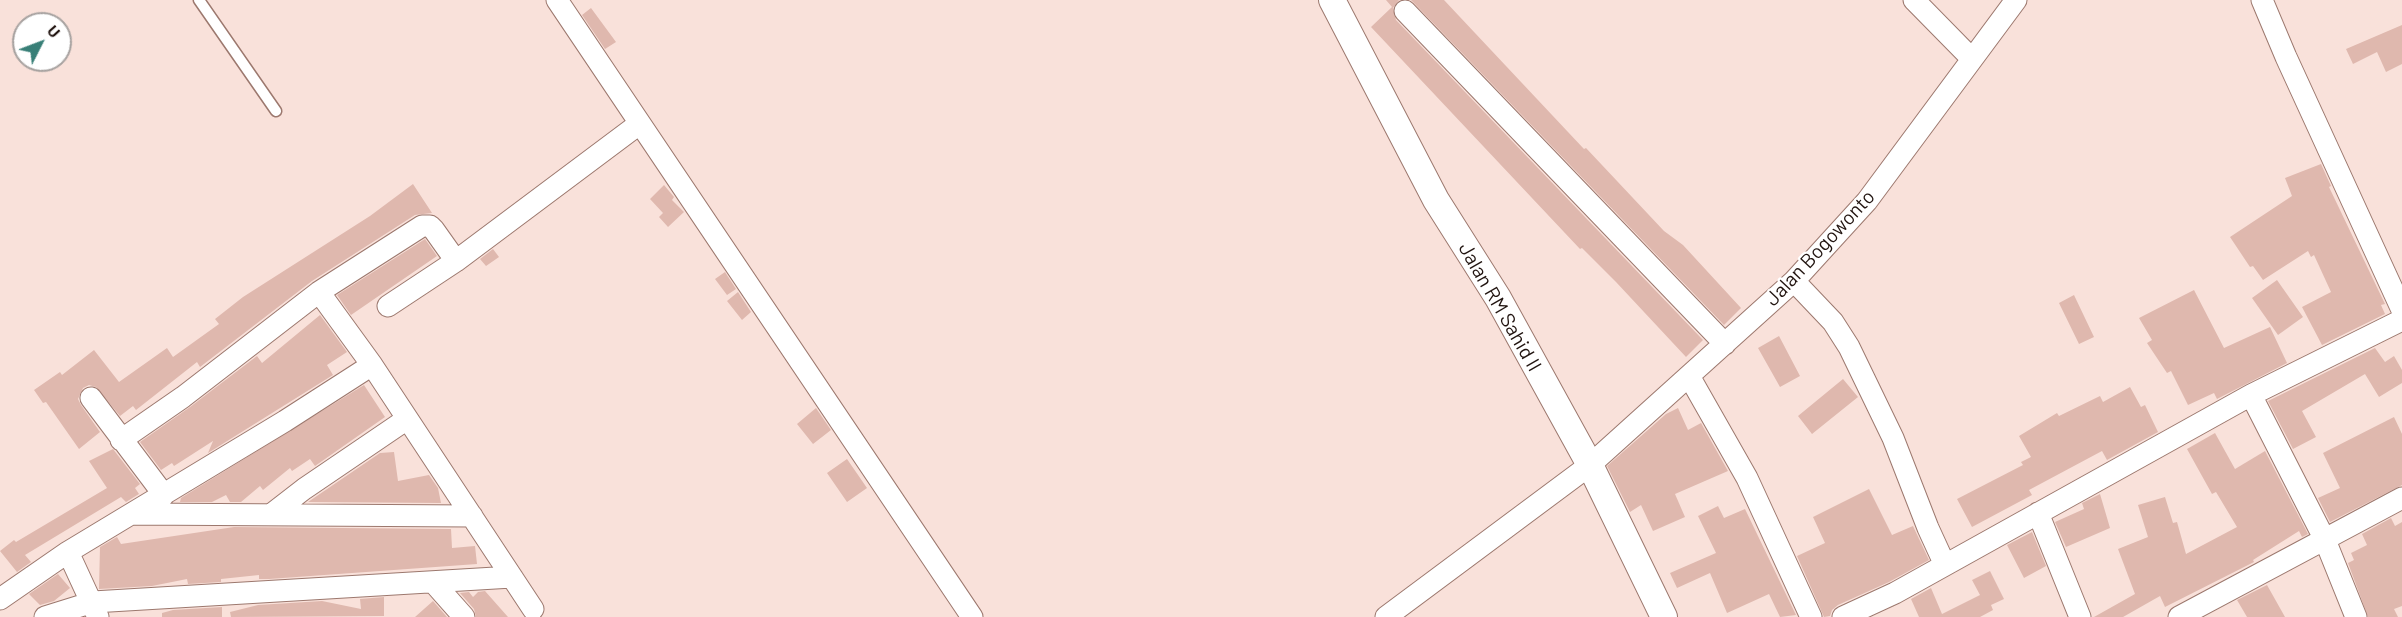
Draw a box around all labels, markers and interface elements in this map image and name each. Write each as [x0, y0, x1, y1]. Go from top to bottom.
north arrow [12, 12, 72, 72]
text: U [44, 21, 65, 41]
street label: Jalan Bogowonto [1760, 185, 1880, 311]
street label: Jalan RM Sahid II [1453, 238, 1547, 376]

